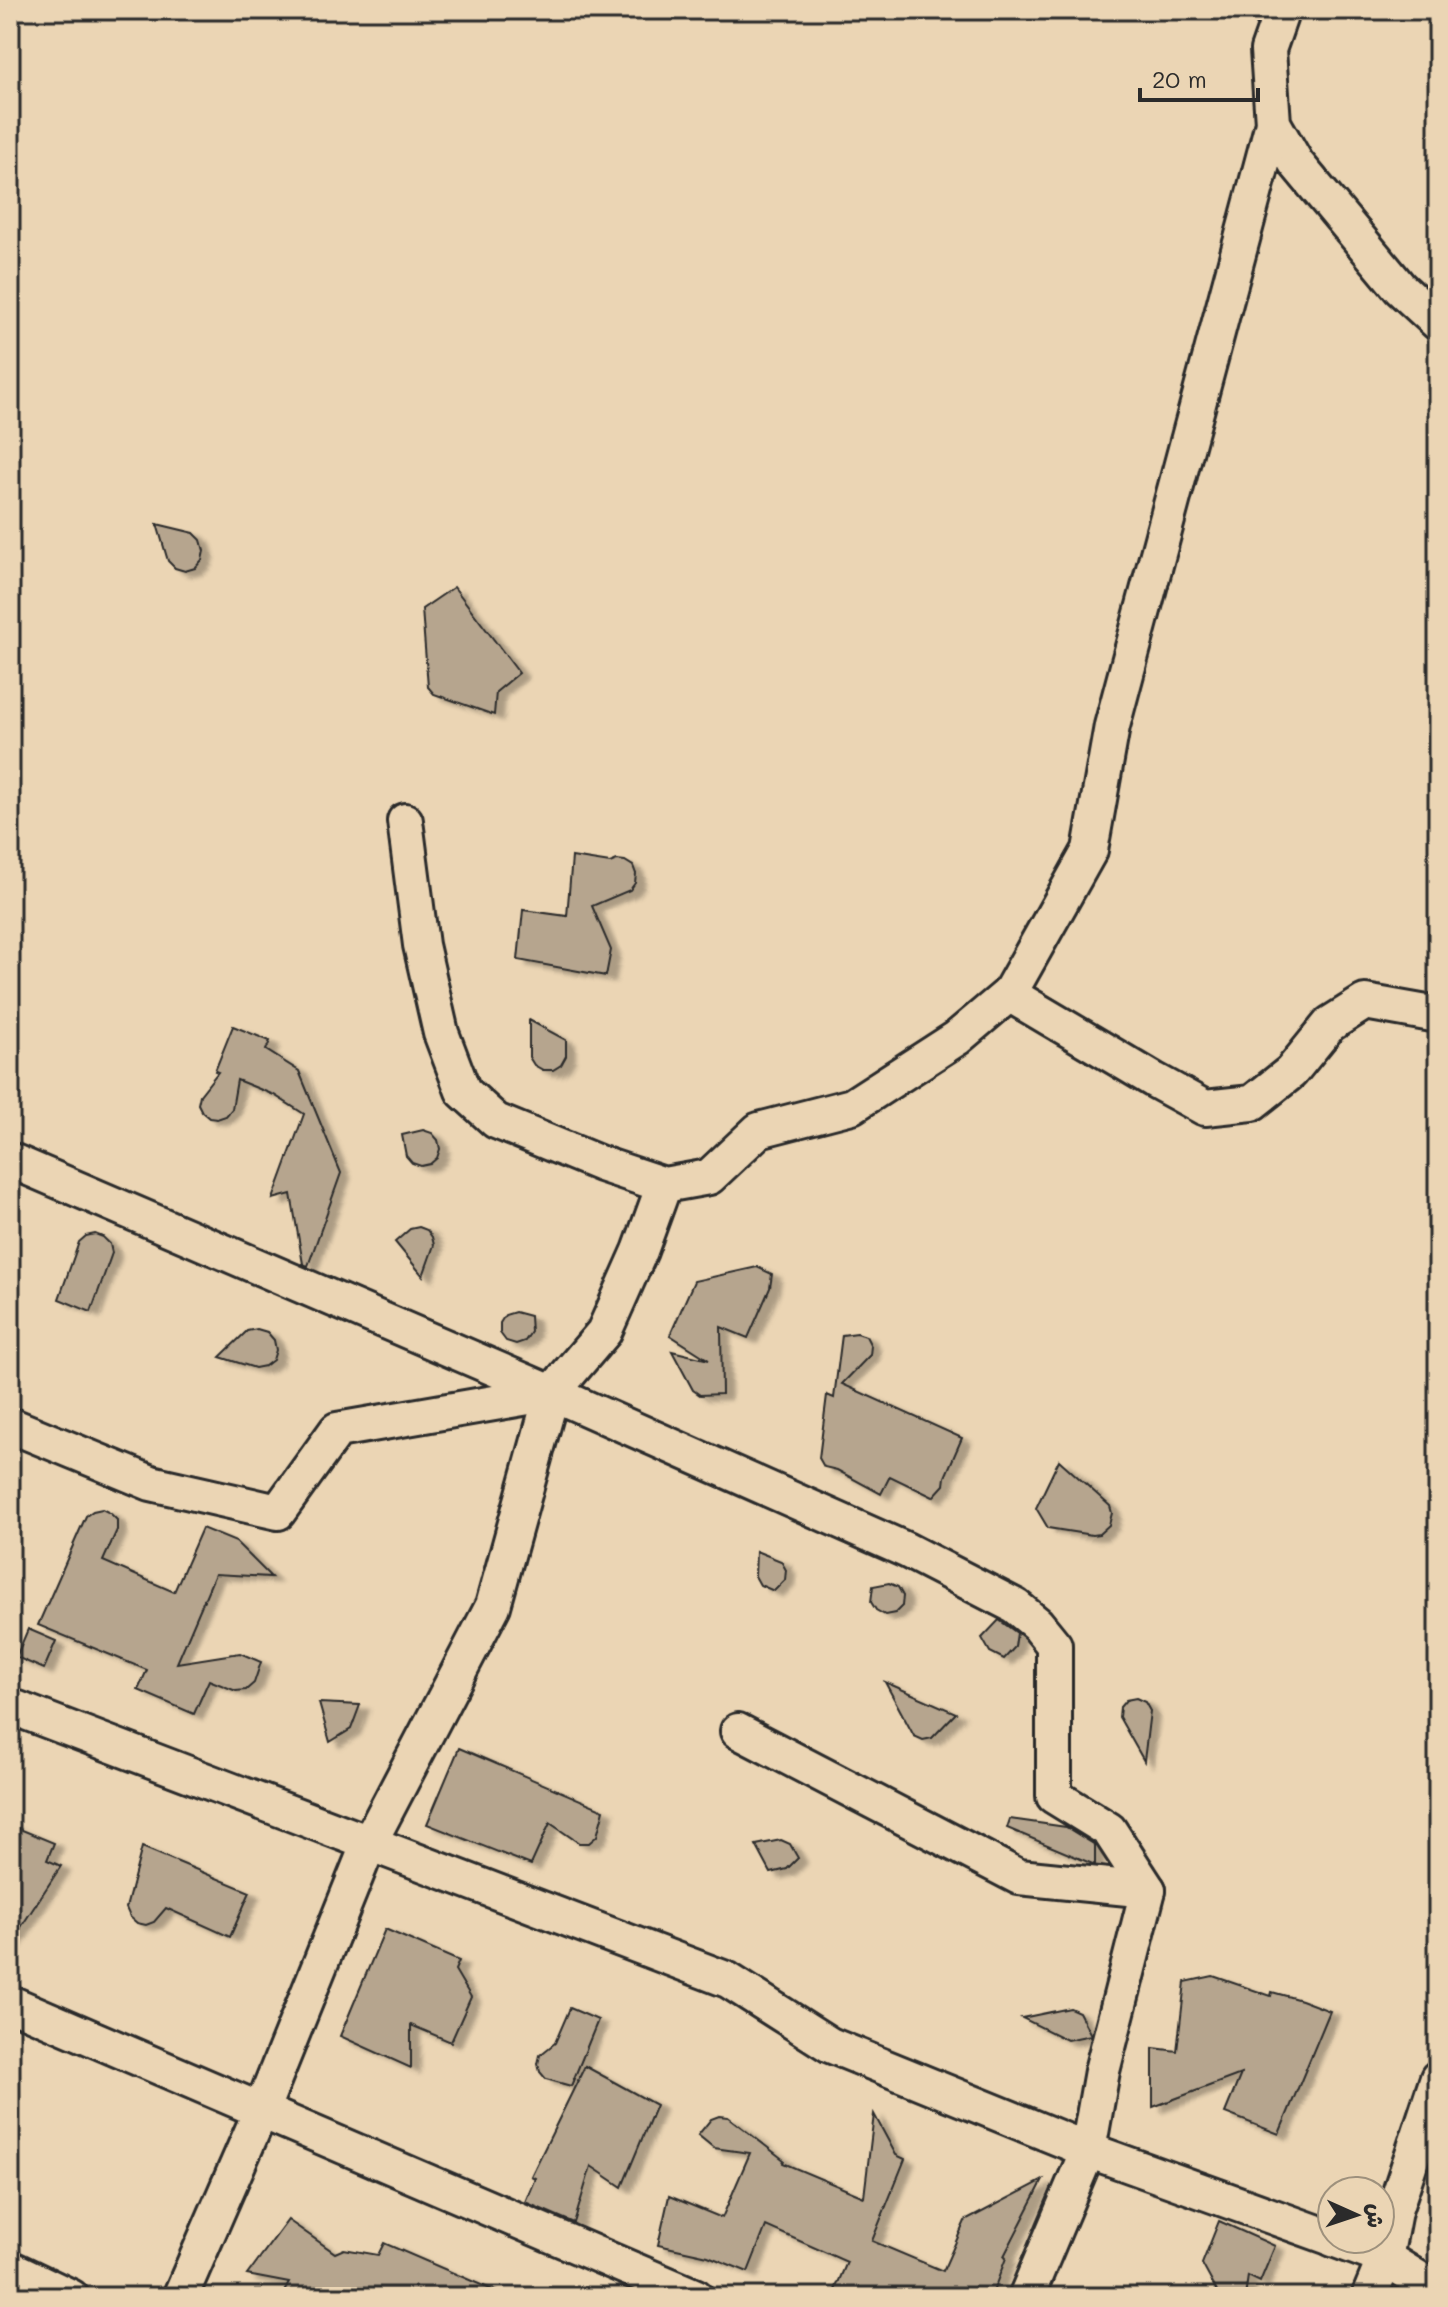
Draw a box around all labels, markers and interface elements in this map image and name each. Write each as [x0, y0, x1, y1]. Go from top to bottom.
scale bar [1140, 52, 1258, 102]
text: 20 m [1152, 63, 1207, 94]
north arrow [1316, 2175, 1396, 2255]
text: ش [1361, 2203, 1392, 2229]

